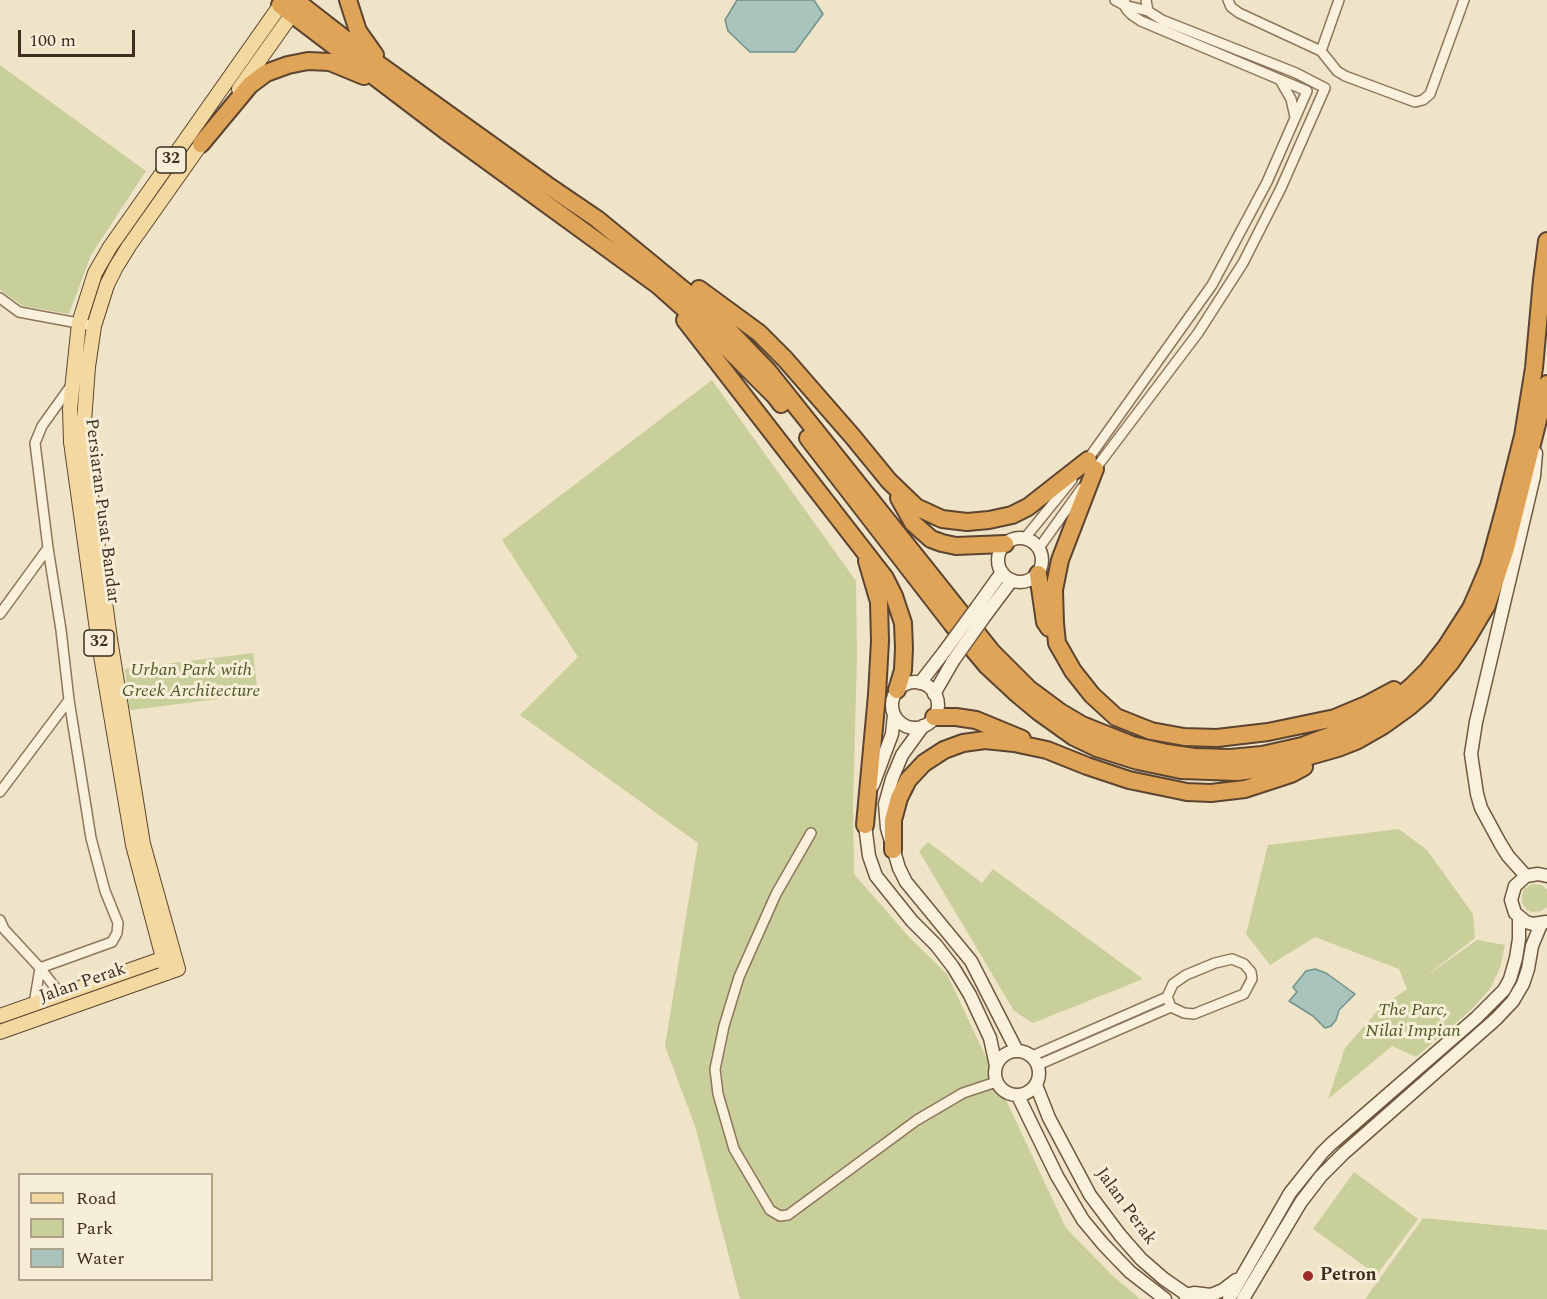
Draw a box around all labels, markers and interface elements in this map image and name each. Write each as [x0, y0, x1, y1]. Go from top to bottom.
scale bar [21, 18, 138, 56]
text: 100 m [29, 27, 76, 54]
road number: 32 [156, 147, 186, 173]
street label: Persiaran Pusat Bandar [79, 417, 123, 605]
road number: 32 [84, 630, 114, 656]
park label: Urban Park with Greek Architecture [122, 660, 260, 702]
street label: Jalan Perak [37, 959, 129, 1009]
park label: The Parc, Nilai Impian [1365, 1000, 1461, 1042]
street label: Jalan Perak [1090, 1164, 1160, 1250]
legend [18, 1173, 213, 1281]
text: Road [76, 1185, 117, 1212]
text: Park [76, 1215, 113, 1242]
text: Water [76, 1245, 124, 1272]
place label: Petron [1320, 1265, 1377, 1287]
marker: Petron [1301, 1269, 1315, 1283]

